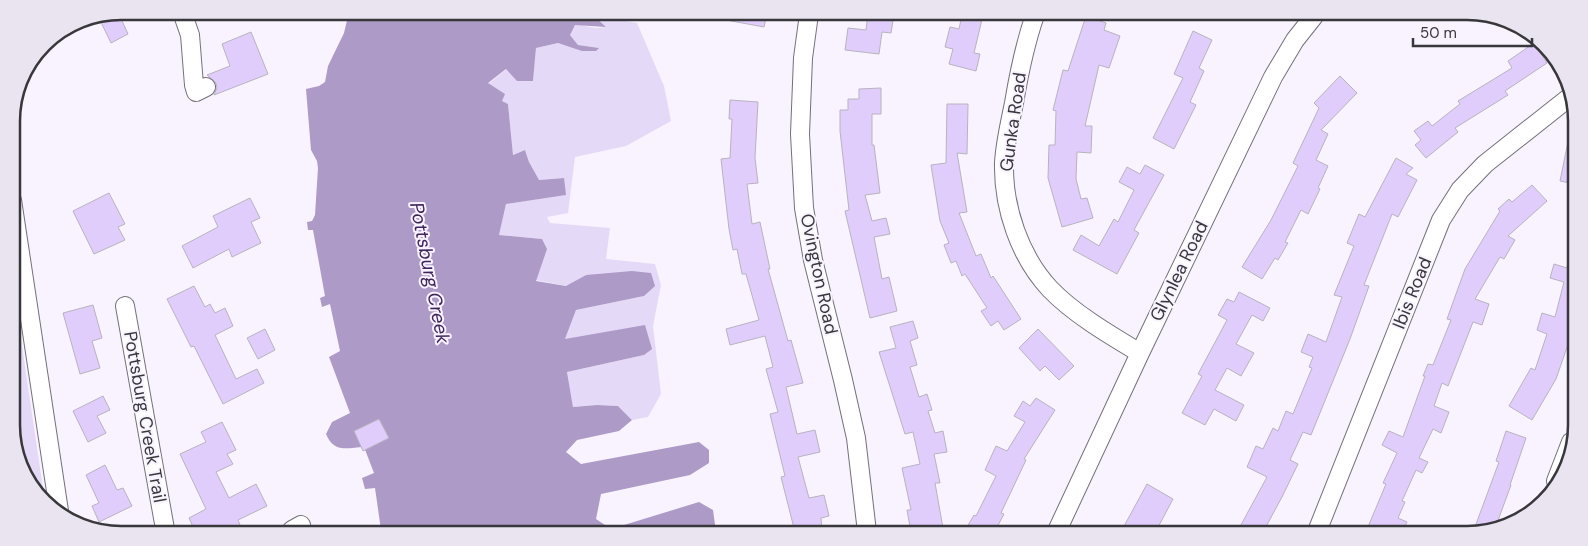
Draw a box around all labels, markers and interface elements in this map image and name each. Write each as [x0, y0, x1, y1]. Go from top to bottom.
scale bar [1413, 15, 1532, 47]
text: 50 m [1420, 23, 1457, 43]
street label: Gunka Road [994, 71, 1032, 173]
water label: Pottsburg Creek [404, 200, 456, 346]
street label: Ovington Road [795, 212, 843, 336]
street label: Glynlea Road [1144, 217, 1214, 325]
street label: Ibis Road [1387, 253, 1437, 333]
street label: Pottsburg Creek Trail [118, 329, 172, 505]

